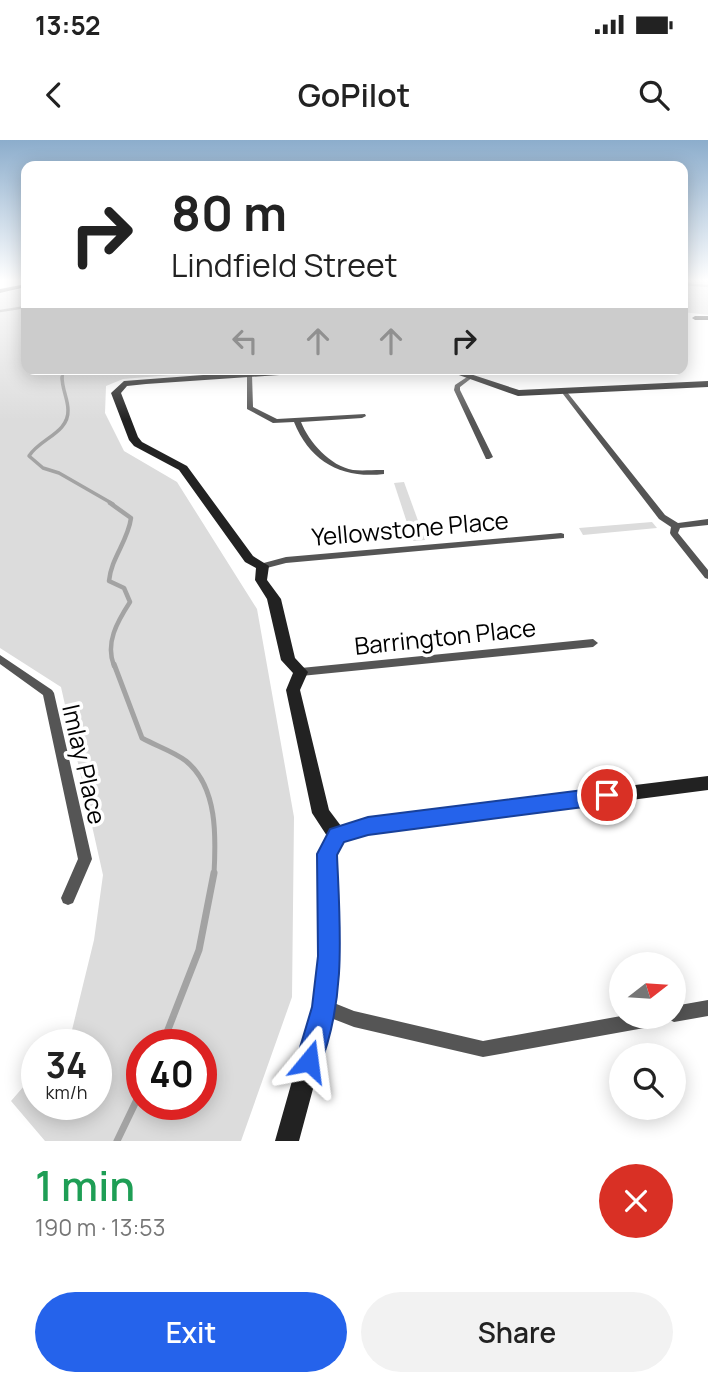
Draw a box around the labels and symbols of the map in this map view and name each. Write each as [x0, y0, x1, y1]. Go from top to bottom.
street label: Yellowstone Place [310, 503, 510, 553]
street label: Barrington Place [353, 610, 537, 662]
street label: Imlay Place [55, 701, 115, 827]
pin [577, 765, 637, 825]
north arrow [609, 952, 686, 1029]
position arrow [272, 1024, 346, 1098]
speed limit sign: 40 [126, 1029, 217, 1120]

